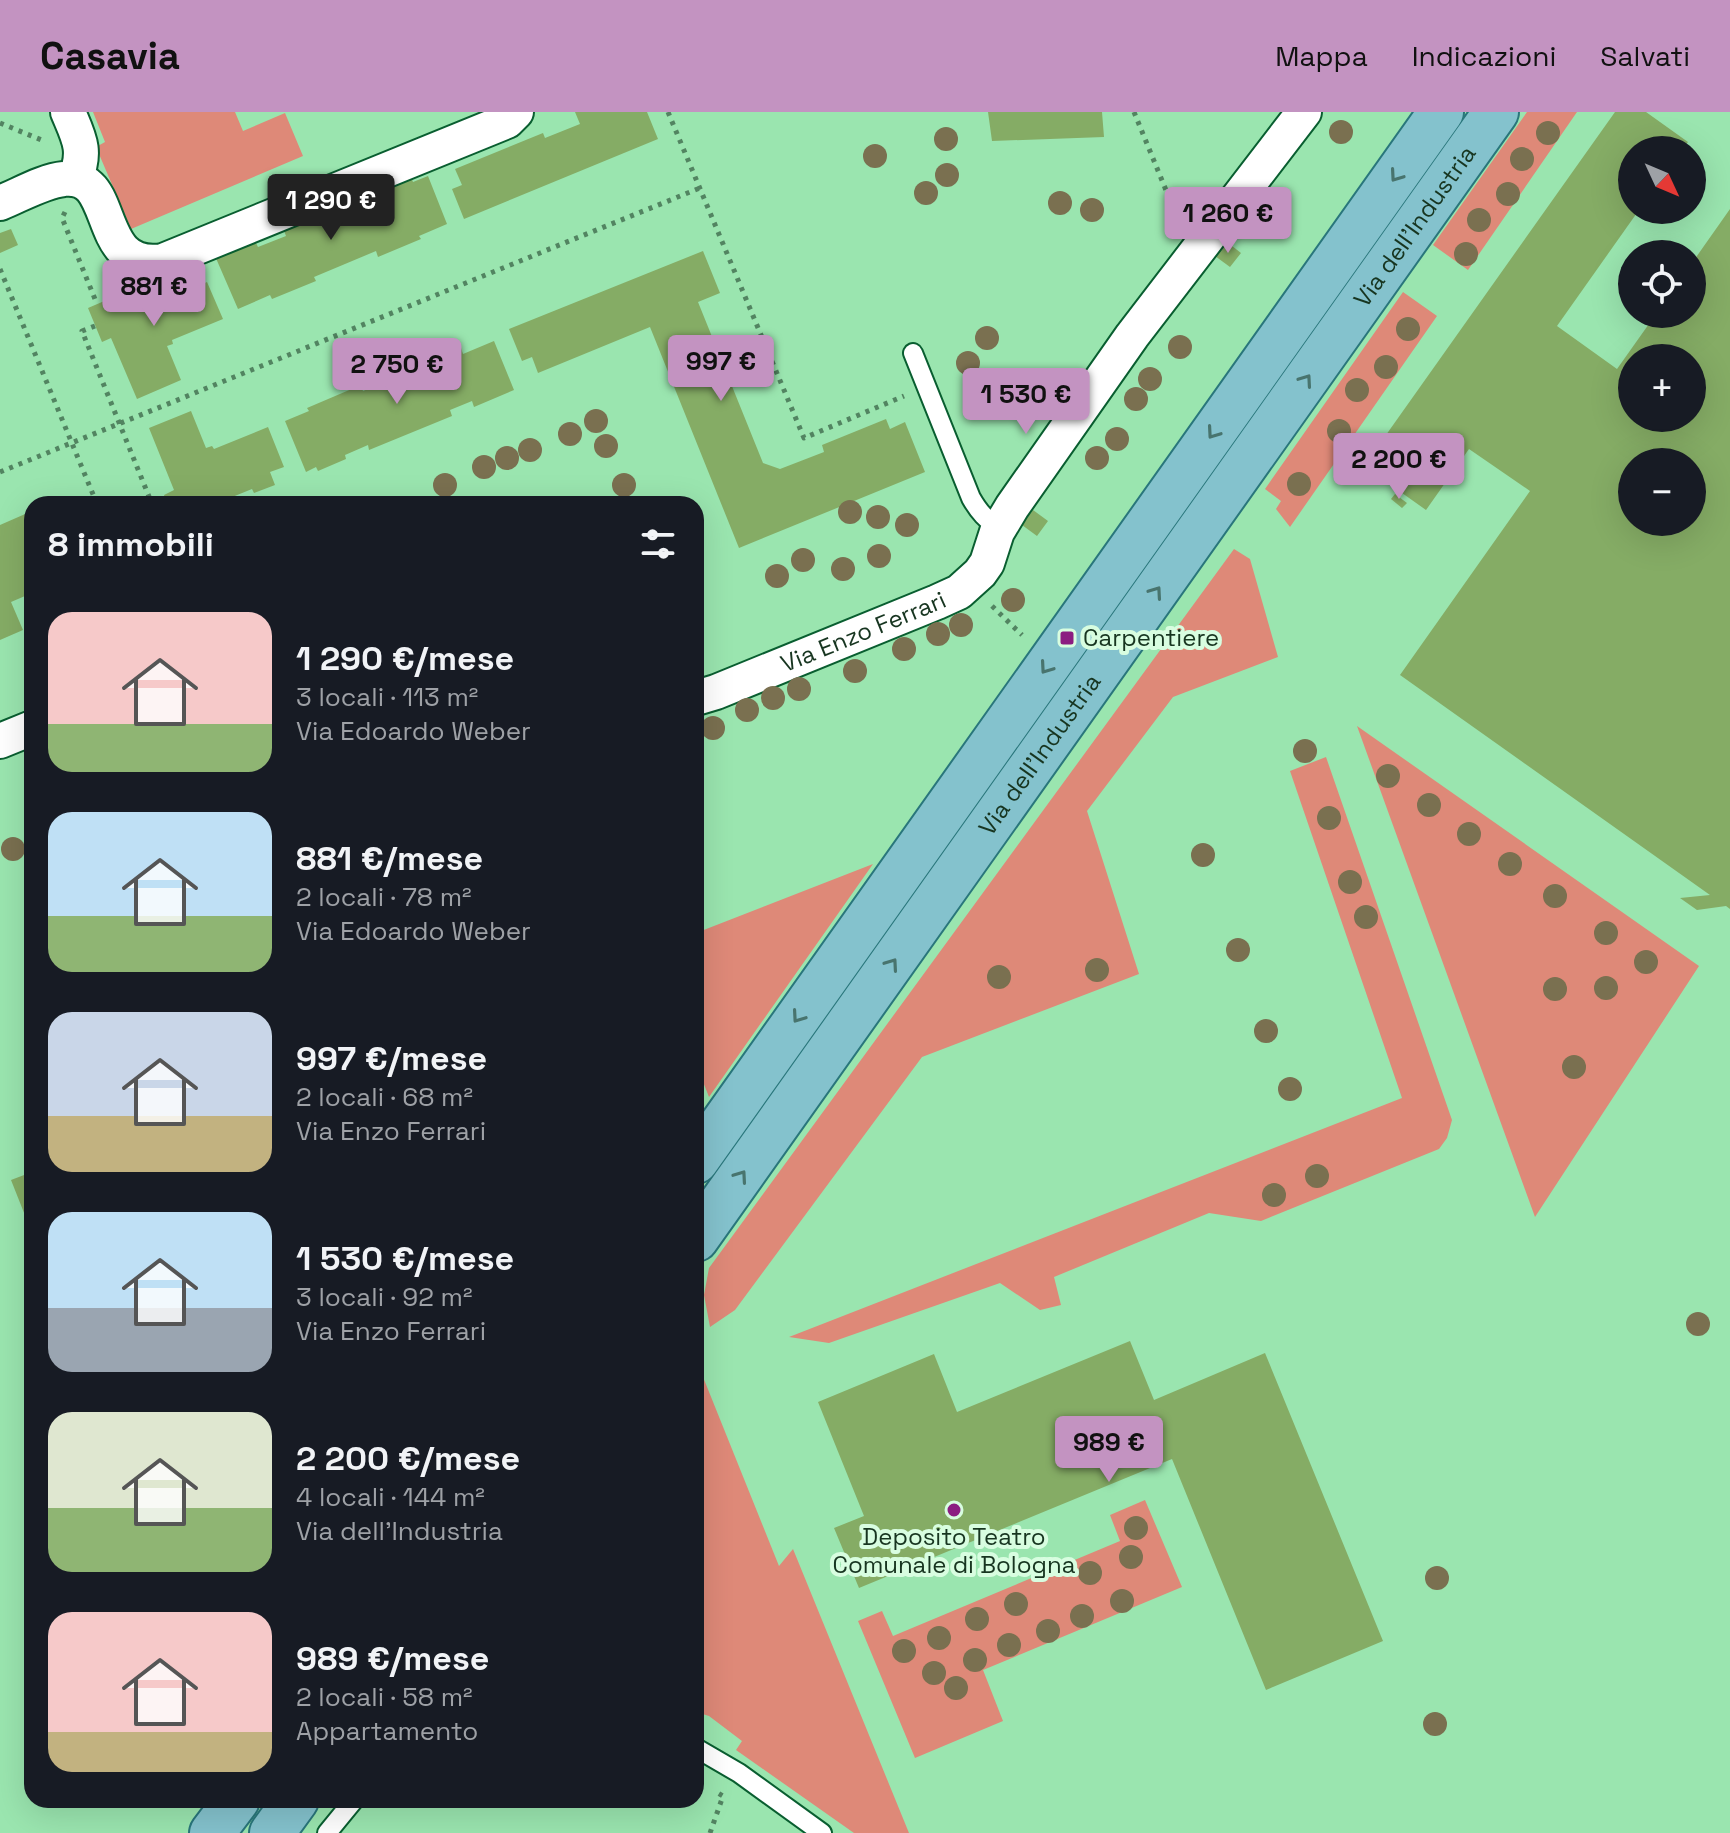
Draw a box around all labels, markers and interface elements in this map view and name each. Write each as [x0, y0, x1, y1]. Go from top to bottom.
text: Casavia [40, 32, 180, 80]
text: Mappa [1275, 38, 1368, 74]
text: Indicazioni [1412, 38, 1556, 74]
text: Salvati [1600, 38, 1690, 74]
north arrow [1618, 136, 1706, 224]
map controls [1618, 136, 1706, 536]
street label: Via dell'Industria [1347, 139, 1483, 313]
one-way arrow [1391, 167, 1406, 181]
pin: 1 290 € [257, 174, 405, 242]
text: 1 290 € [286, 183, 376, 217]
pin: 1 260 € [1154, 187, 1302, 255]
text: 1 260 € [1183, 196, 1273, 230]
button: locate [1618, 240, 1706, 328]
pin: 881 € [98, 260, 210, 328]
text: 881 € [120, 269, 188, 303]
pin: 997 € [665, 335, 777, 403]
pin: 2 750 € [323, 338, 471, 406]
text: 997 € [686, 344, 756, 378]
button: + [1618, 344, 1706, 432]
text: 2 750 € [350, 347, 444, 381]
pin: 1 530 € [952, 368, 1100, 436]
one-way arrow [1296, 375, 1311, 389]
text: 1 530 € [981, 377, 1071, 411]
one-way arrow [1208, 425, 1223, 439]
pin: 2 200 € [1325, 433, 1473, 501]
text: 2 200 € [1351, 442, 1447, 476]
button: − [1618, 448, 1706, 536]
icon: filters [636, 522, 680, 566]
text: 8 immobili [48, 523, 214, 566]
street label: Via Enzo Ferrari [776, 584, 951, 679]
one-way arrow [1146, 587, 1161, 601]
place label: Carpentiere [1083, 622, 1219, 653]
marker: Carpentiere [1058, 629, 1076, 647]
text: 1 290 €/mese [296, 637, 514, 680]
icon: home [112, 644, 208, 740]
one-way arrow [1041, 659, 1056, 673]
street label: Via dell'Industria [971, 667, 1108, 841]
text: 3 locali · 113 m² [296, 680, 478, 714]
text: Via Edoardo Weber [296, 714, 531, 748]
text: 881 €/mese [296, 837, 483, 880]
icon: home [112, 844, 208, 940]
text: 2 locali · 78 m² [296, 880, 472, 914]
text: Via Edoardo Weber [296, 914, 531, 948]
one-way arrow [882, 958, 897, 973]
one-way arrow [793, 1008, 808, 1022]
text: 997 €/mese [296, 1037, 487, 1080]
icon: home [112, 1044, 208, 1140]
text: 2 locali · 68 m² [296, 1080, 473, 1114]
text: Via Enzo Ferrari [296, 1114, 486, 1148]
one-way arrow [731, 1170, 746, 1184]
text: 1 530 €/mese [296, 1237, 514, 1280]
icon: home [112, 1244, 208, 1340]
text: 3 locali · 92 m² [296, 1280, 472, 1314]
text: Via Enzo Ferrari [296, 1314, 486, 1348]
pin: 989 € [1053, 1416, 1165, 1484]
text: 989 € [1073, 1425, 1145, 1459]
text: 2 200 €/mese [296, 1437, 520, 1480]
icon: home [112, 1444, 208, 1540]
text: 4 locali · 144 m² [296, 1480, 485, 1514]
marker: Deposito Teatro Comunale di Bologna [945, 1501, 963, 1519]
text: Via dell'Industria [296, 1514, 503, 1548]
place label: Deposito Teatro Comunale di Bologna [833, 1521, 1076, 1580]
text: 989 €/mese [296, 1637, 489, 1680]
icon: home [112, 1644, 208, 1740]
text: 2 locali · 58 m² [296, 1680, 473, 1714]
text: Appartamento [296, 1714, 478, 1748]

